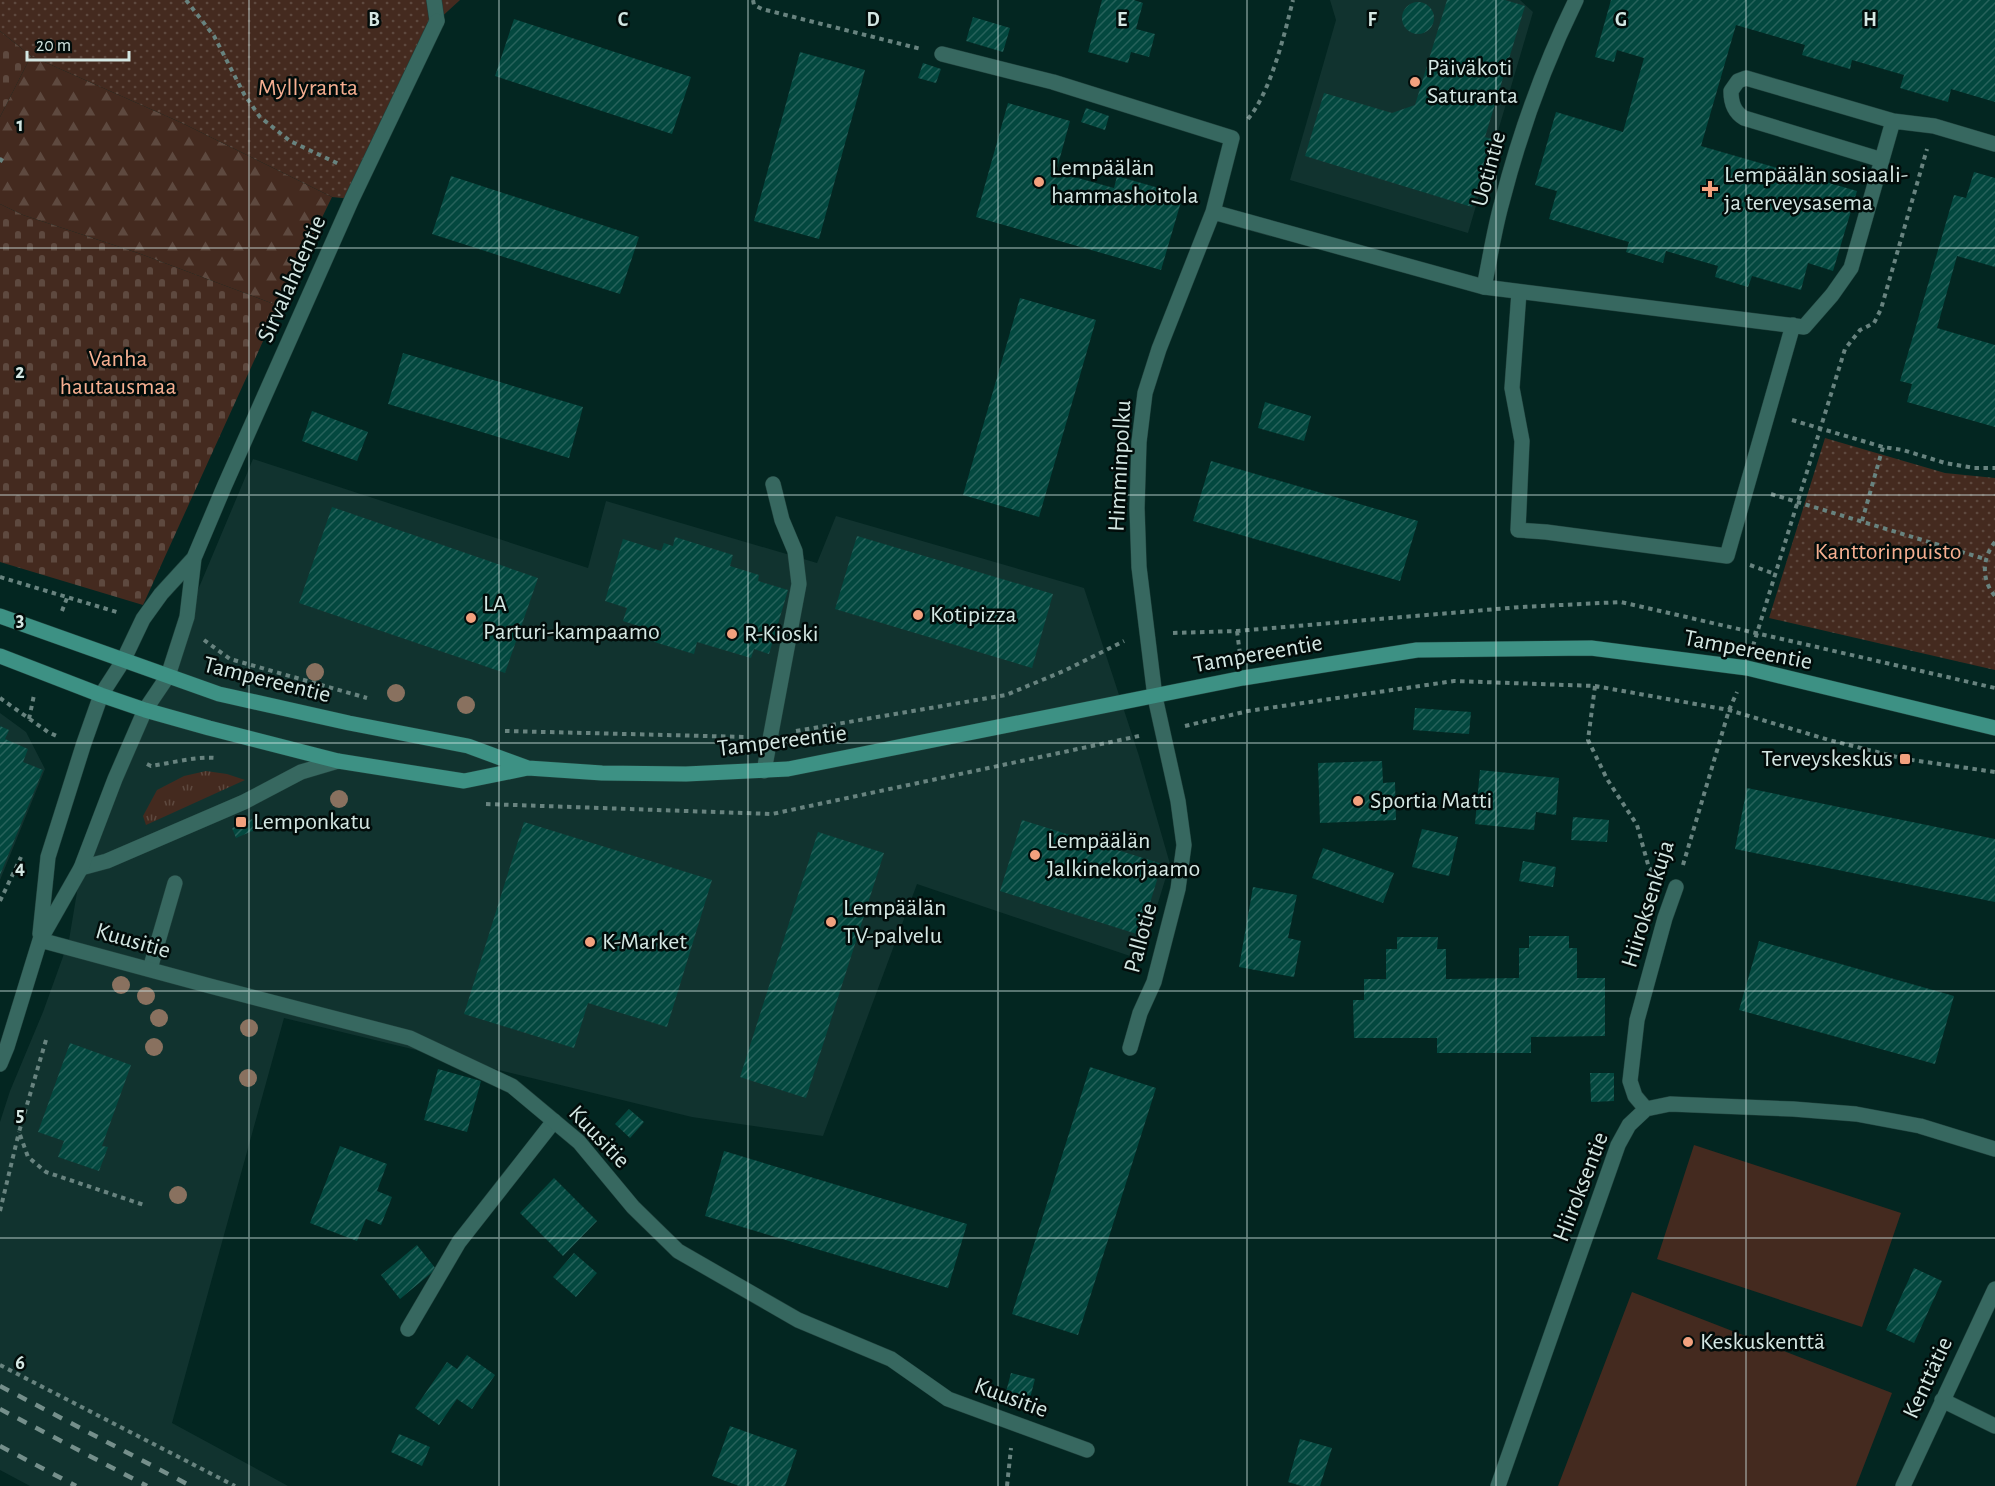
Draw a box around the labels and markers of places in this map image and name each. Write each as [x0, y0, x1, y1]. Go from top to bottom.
place label: Päiväkoti Saturanta [1427, 56, 1518, 108]
marker: Päiväkoti Saturanta [1408, 75, 1422, 89]
place label: Lempäälän hammashoitola [1051, 156, 1199, 208]
place label: Lempäälän sosiaali- ja terveysasema [1724, 163, 1908, 215]
marker: Lempäälän hammashoitola [1032, 175, 1046, 189]
marker: Lempäälän sosiaali- ja terveysasema [1701, 180, 1719, 198]
place label: LA Parturi-kampaamo [483, 592, 660, 644]
place label: Kotipizza [930, 603, 1017, 627]
marker: Kotipizza [911, 608, 925, 622]
marker: LA Parturi-kampaamo [464, 611, 478, 625]
place label: R-Kioski [744, 622, 819, 646]
marker: R-Kioski [725, 627, 739, 641]
place label: Terveyskeskus [1761, 747, 1893, 771]
marker: Terveyskeskus [1898, 752, 1912, 766]
place label: Sportia Matti [1370, 789, 1492, 813]
marker: Sportia Matti [1351, 794, 1365, 808]
place label: Lemponkatu [253, 810, 371, 834]
marker: Lemponkatu [234, 815, 248, 829]
place label: Lempäälän Jalkinekorjaamo [1047, 829, 1200, 881]
marker: Lempäälän Jalkinekorjaamo [1028, 848, 1042, 862]
place label: Lempäälän TV-palvelu [843, 896, 946, 948]
marker: Lempäälän TV-palvelu [824, 915, 838, 929]
place label: K-Market [602, 930, 687, 954]
marker: K-Market [583, 935, 597, 949]
place label: Keskuskenttä [1700, 1330, 1825, 1354]
marker: Keskuskenttä [1681, 1335, 1695, 1349]

